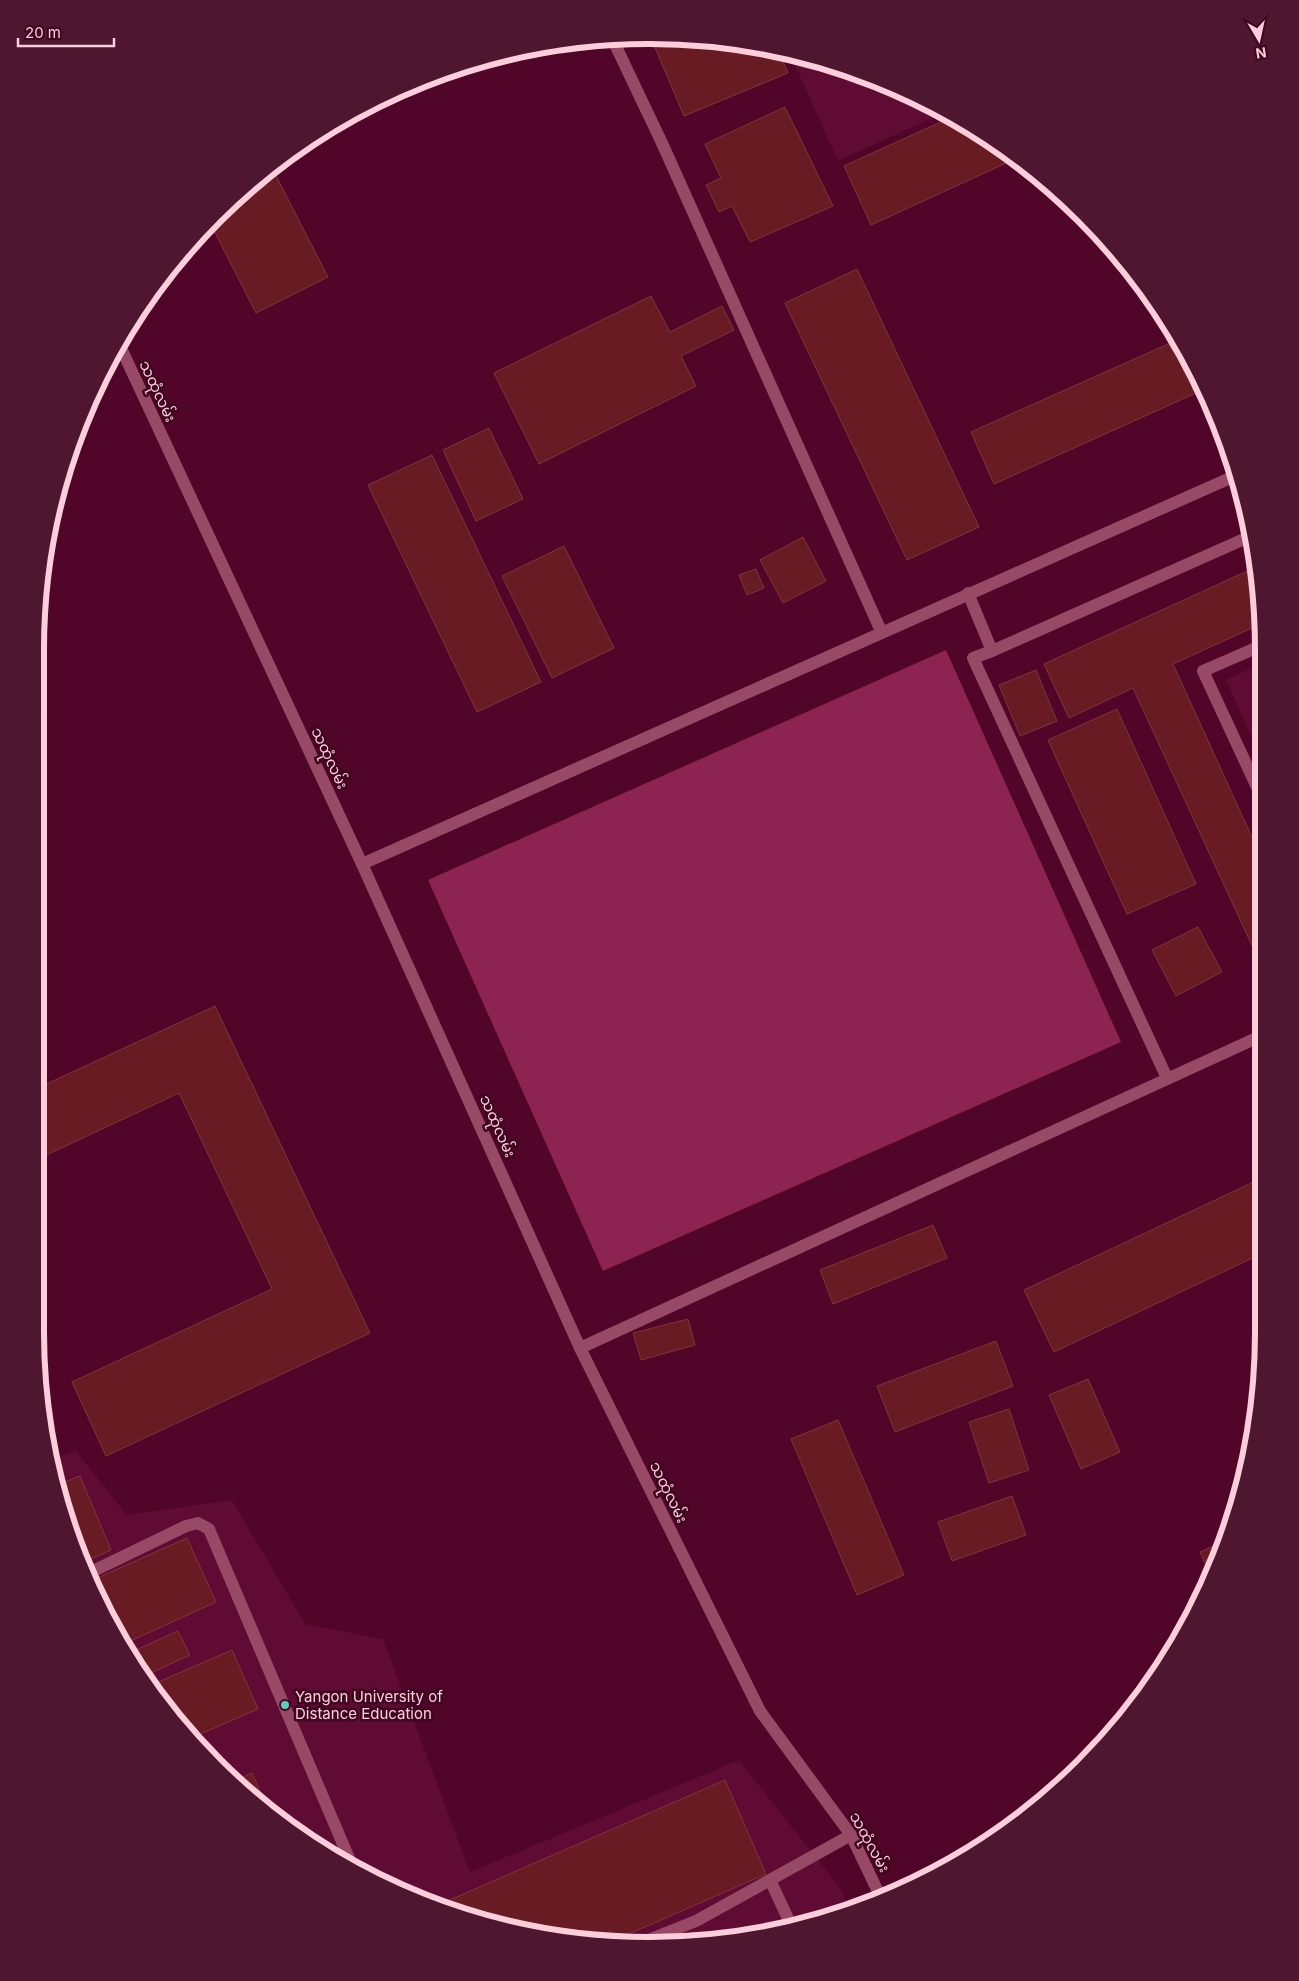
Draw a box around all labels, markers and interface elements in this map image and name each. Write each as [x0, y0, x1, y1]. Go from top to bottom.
scale bar [18, 15, 114, 47]
north arrow [1234, 15, 1284, 65]
text: 20 m [25, 23, 61, 42]
text: N [1255, 44, 1268, 63]
street label: သထုံလမ်း [133, 357, 181, 426]
street label: သထုံလမ်း [305, 724, 353, 793]
street label: သထုံလမ်း [473, 1092, 520, 1161]
street label: သထုံလမ်း [643, 1458, 692, 1527]
place label: Yangon University of Distance Education [295, 1687, 443, 1723]
marker: Yangon University of Distance Education [279, 1699, 291, 1711]
street label: သထုံလမ်း [843, 1809, 894, 1877]

